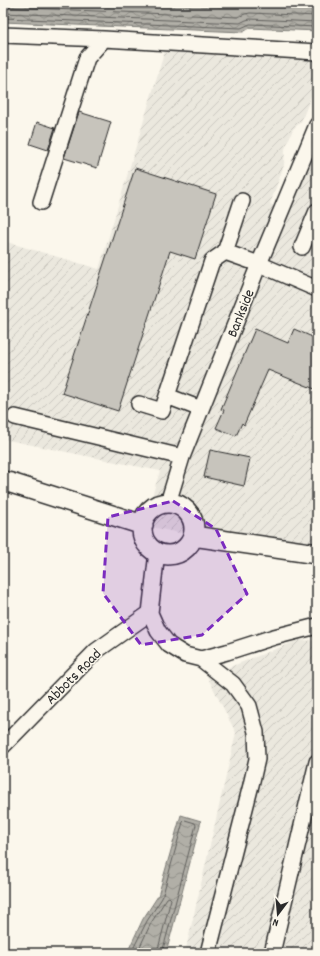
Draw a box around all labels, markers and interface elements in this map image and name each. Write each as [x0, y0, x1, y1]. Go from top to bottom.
street label: Bankside [222, 286, 262, 341]
street label: Abbots Road [41, 644, 107, 710]
north arrow [258, 894, 298, 934]
text: N [270, 913, 281, 930]

